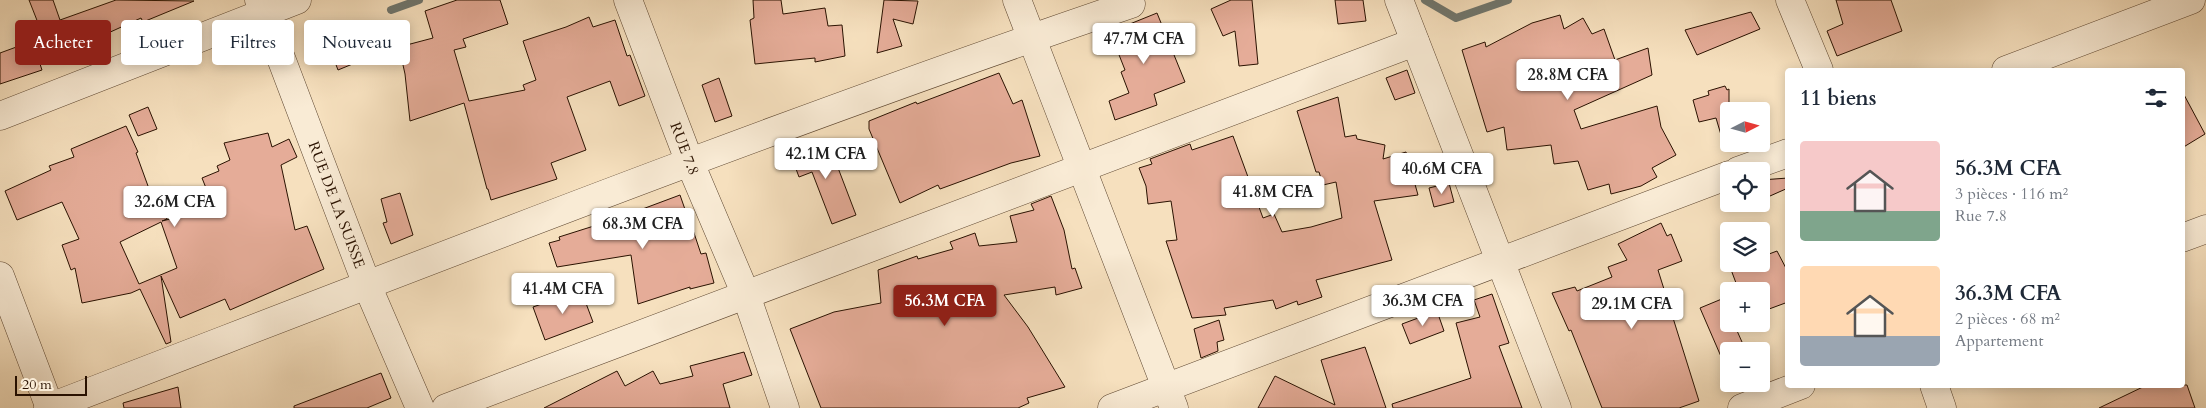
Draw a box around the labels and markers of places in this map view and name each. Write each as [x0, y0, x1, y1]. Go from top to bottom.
pin: 47.7M CFA [1087, 22, 1201, 65]
pin: 28.8M CFA [1511, 58, 1625, 101]
pin: 42.1M CFA [769, 138, 883, 180]
pin: 40.6M CFA [1385, 152, 1499, 195]
pin: 41.8M CFA [1216, 176, 1330, 218]
pin: 32.6M CFA [118, 186, 232, 228]
pin: 68.3M CFA [586, 208, 700, 250]
pin: 41.4M CFA [506, 272, 620, 315]
pin: 56.3M CFA [888, 284, 1002, 327]
pin: 36.3M CFA [1366, 284, 1480, 327]
pin: 29.1M CFA [1575, 288, 1689, 330]

